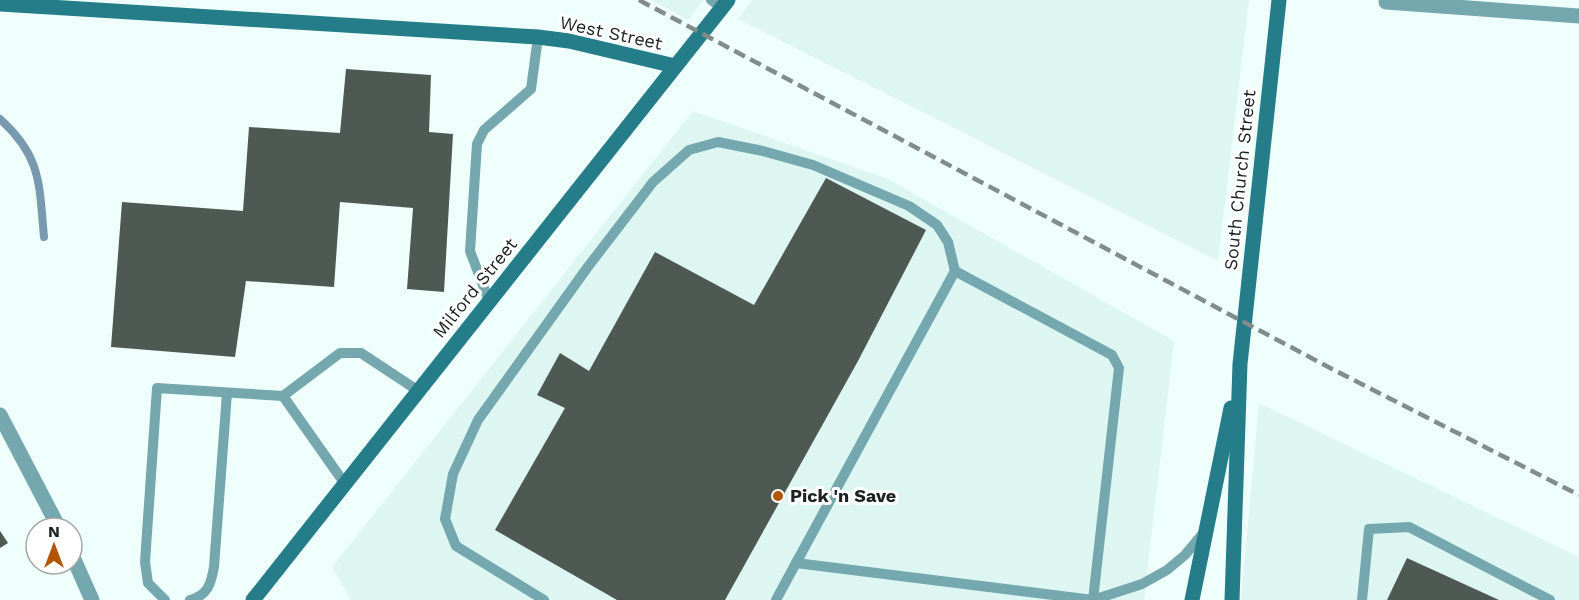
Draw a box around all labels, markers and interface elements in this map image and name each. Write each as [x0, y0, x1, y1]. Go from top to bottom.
street label: West Street [558, 11, 665, 54]
street label: South Church Street [1220, 88, 1259, 271]
street label: Milford Street [428, 233, 521, 342]
place label: Pick 'n Save [790, 485, 896, 506]
marker: Pick 'n Save [771, 489, 785, 503]
north arrow [24, 516, 84, 576]
text: N [48, 522, 60, 541]

